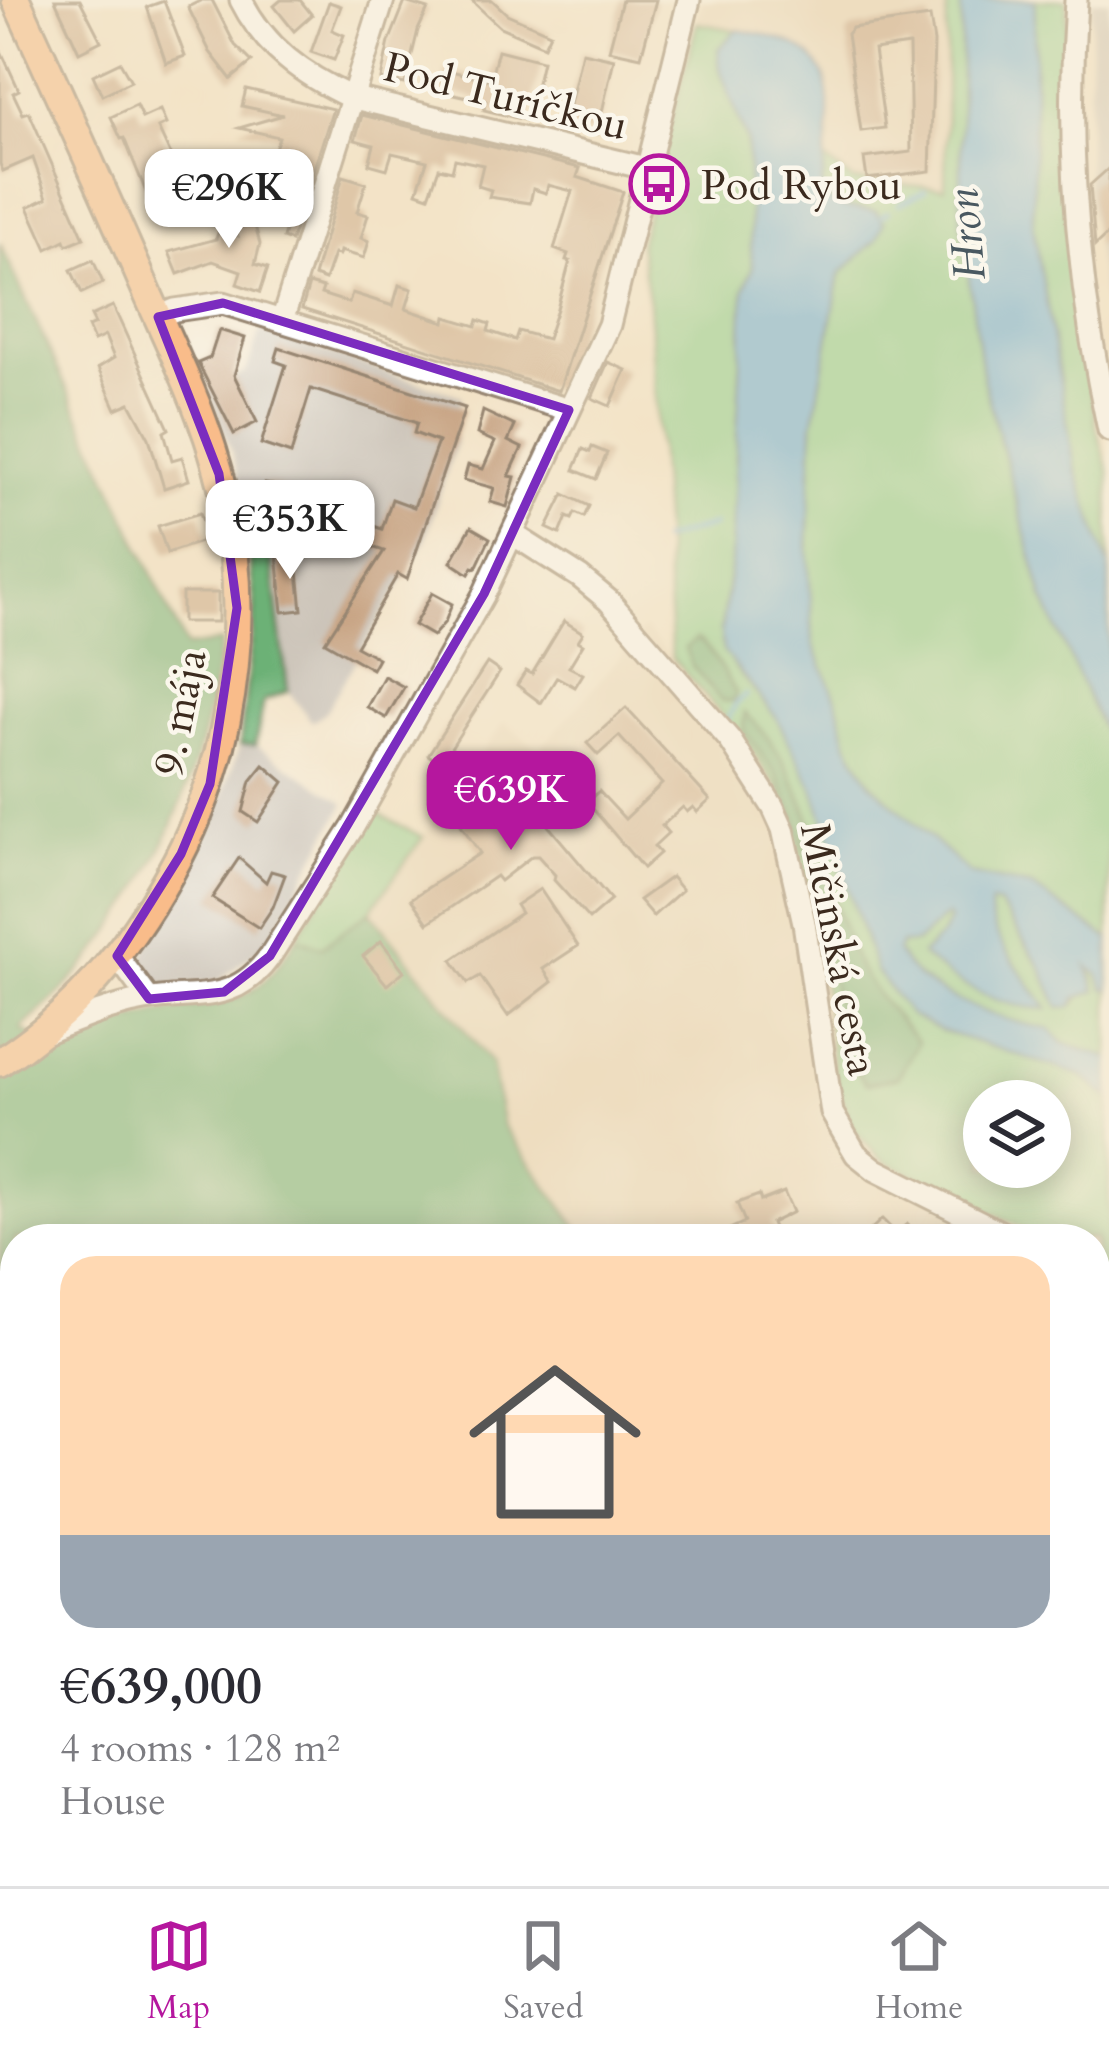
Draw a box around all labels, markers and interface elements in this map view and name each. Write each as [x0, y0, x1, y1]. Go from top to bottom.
street label: Pod Turíčkou [378, 39, 634, 154]
pin: €296K [145, 149, 313, 251]
bus stop icon: Pod Rybou [628, 153, 690, 215]
place label: Pod Rybou [701, 157, 902, 214]
text: €296K [172, 161, 286, 214]
water label: Hron [932, 187, 1001, 283]
pin: €353K [206, 480, 374, 582]
text: €353K [233, 492, 347, 545]
street label: 9. mája [140, 644, 221, 780]
pin: €639K [427, 751, 595, 853]
text: €639K [454, 763, 568, 816]
street label: Mičinská cesta [786, 818, 891, 1080]
map controls [963, 1080, 1071, 1188]
button: layers [963, 1080, 1071, 1188]
icon: home [447, 1334, 663, 1550]
text: €639,000 [60, 1652, 262, 1722]
text: 4 rooms · 128 m² [60, 1722, 340, 1775]
text: House [60, 1775, 166, 1828]
tab: Map [146, 1913, 212, 2030]
tab: Saved [503, 1913, 583, 2030]
tab: Home [875, 1913, 963, 2030]

